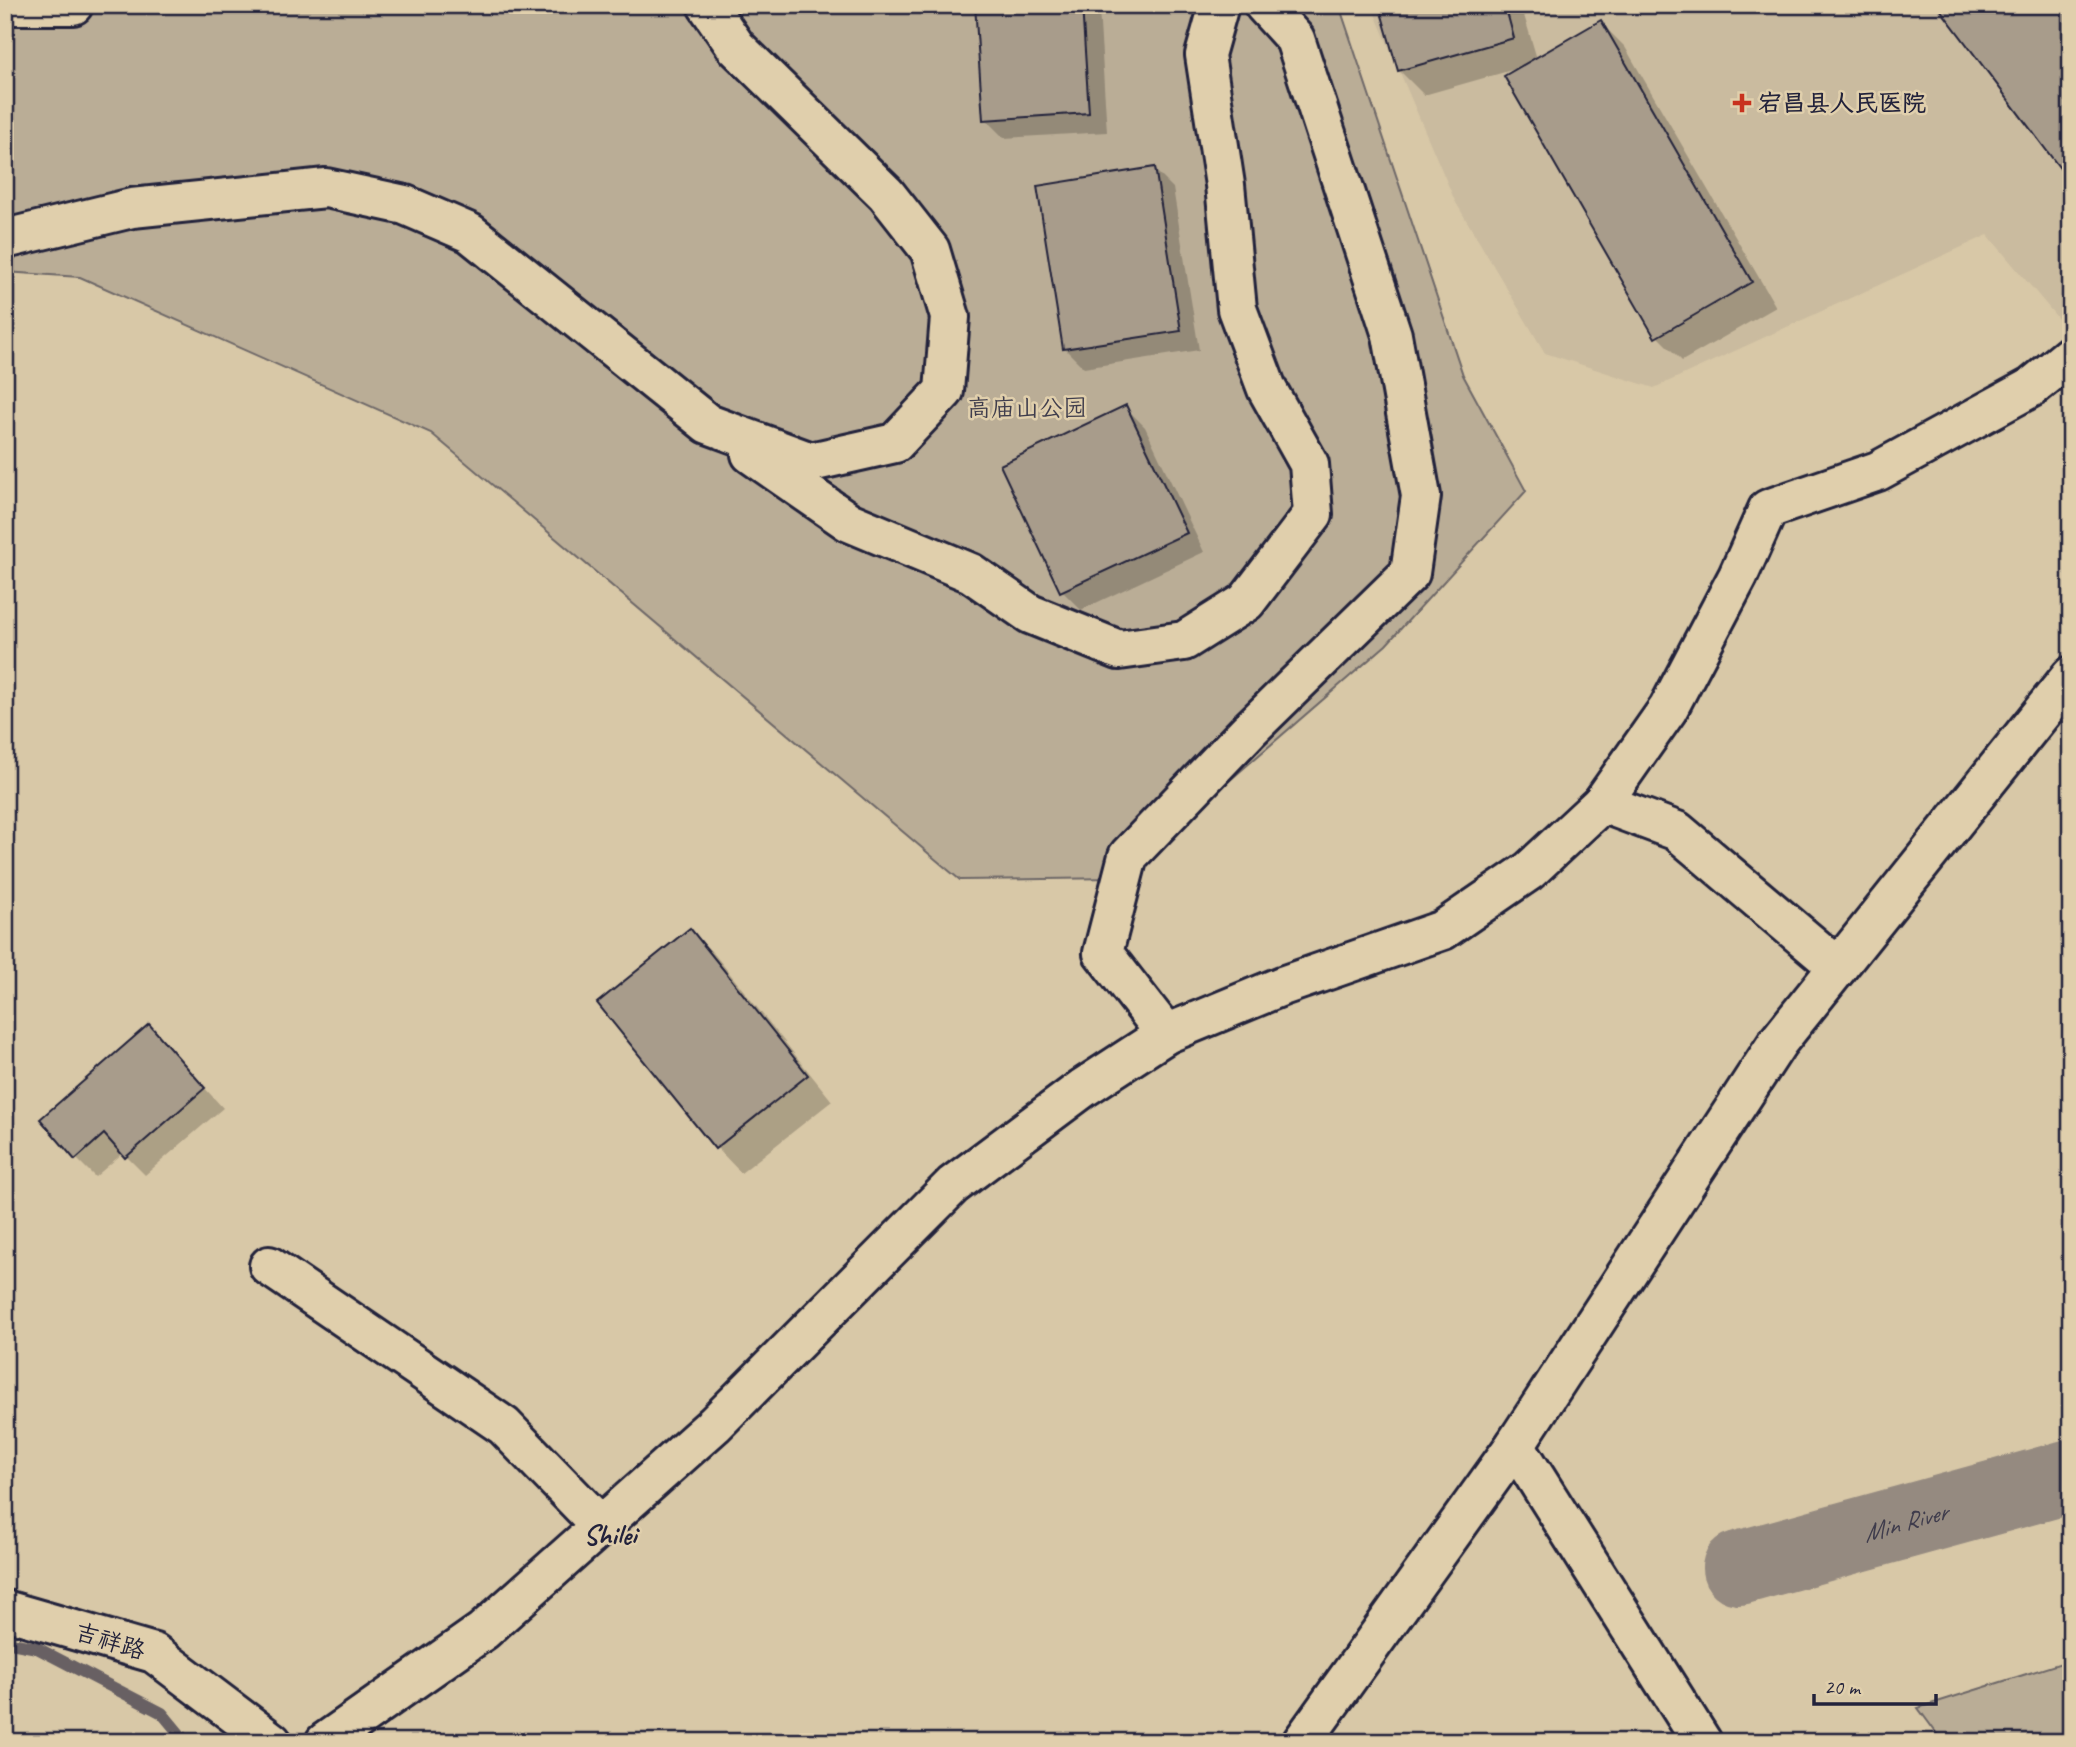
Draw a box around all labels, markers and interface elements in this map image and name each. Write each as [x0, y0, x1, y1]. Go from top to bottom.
place label: 宕昌县人民医院 [1758, 88, 1926, 118]
marker: 宕昌县人民医院 [1732, 93, 1752, 113]
park label: 高庙山公园 [967, 393, 1087, 423]
water label: Min River [1859, 1494, 1955, 1550]
district label: Shilei [584, 1517, 640, 1552]
street label: 吉祥路 [71, 1616, 149, 1666]
scale bar [1814, 1663, 1936, 1707]
text: 20 m [1824, 1674, 1862, 1700]

